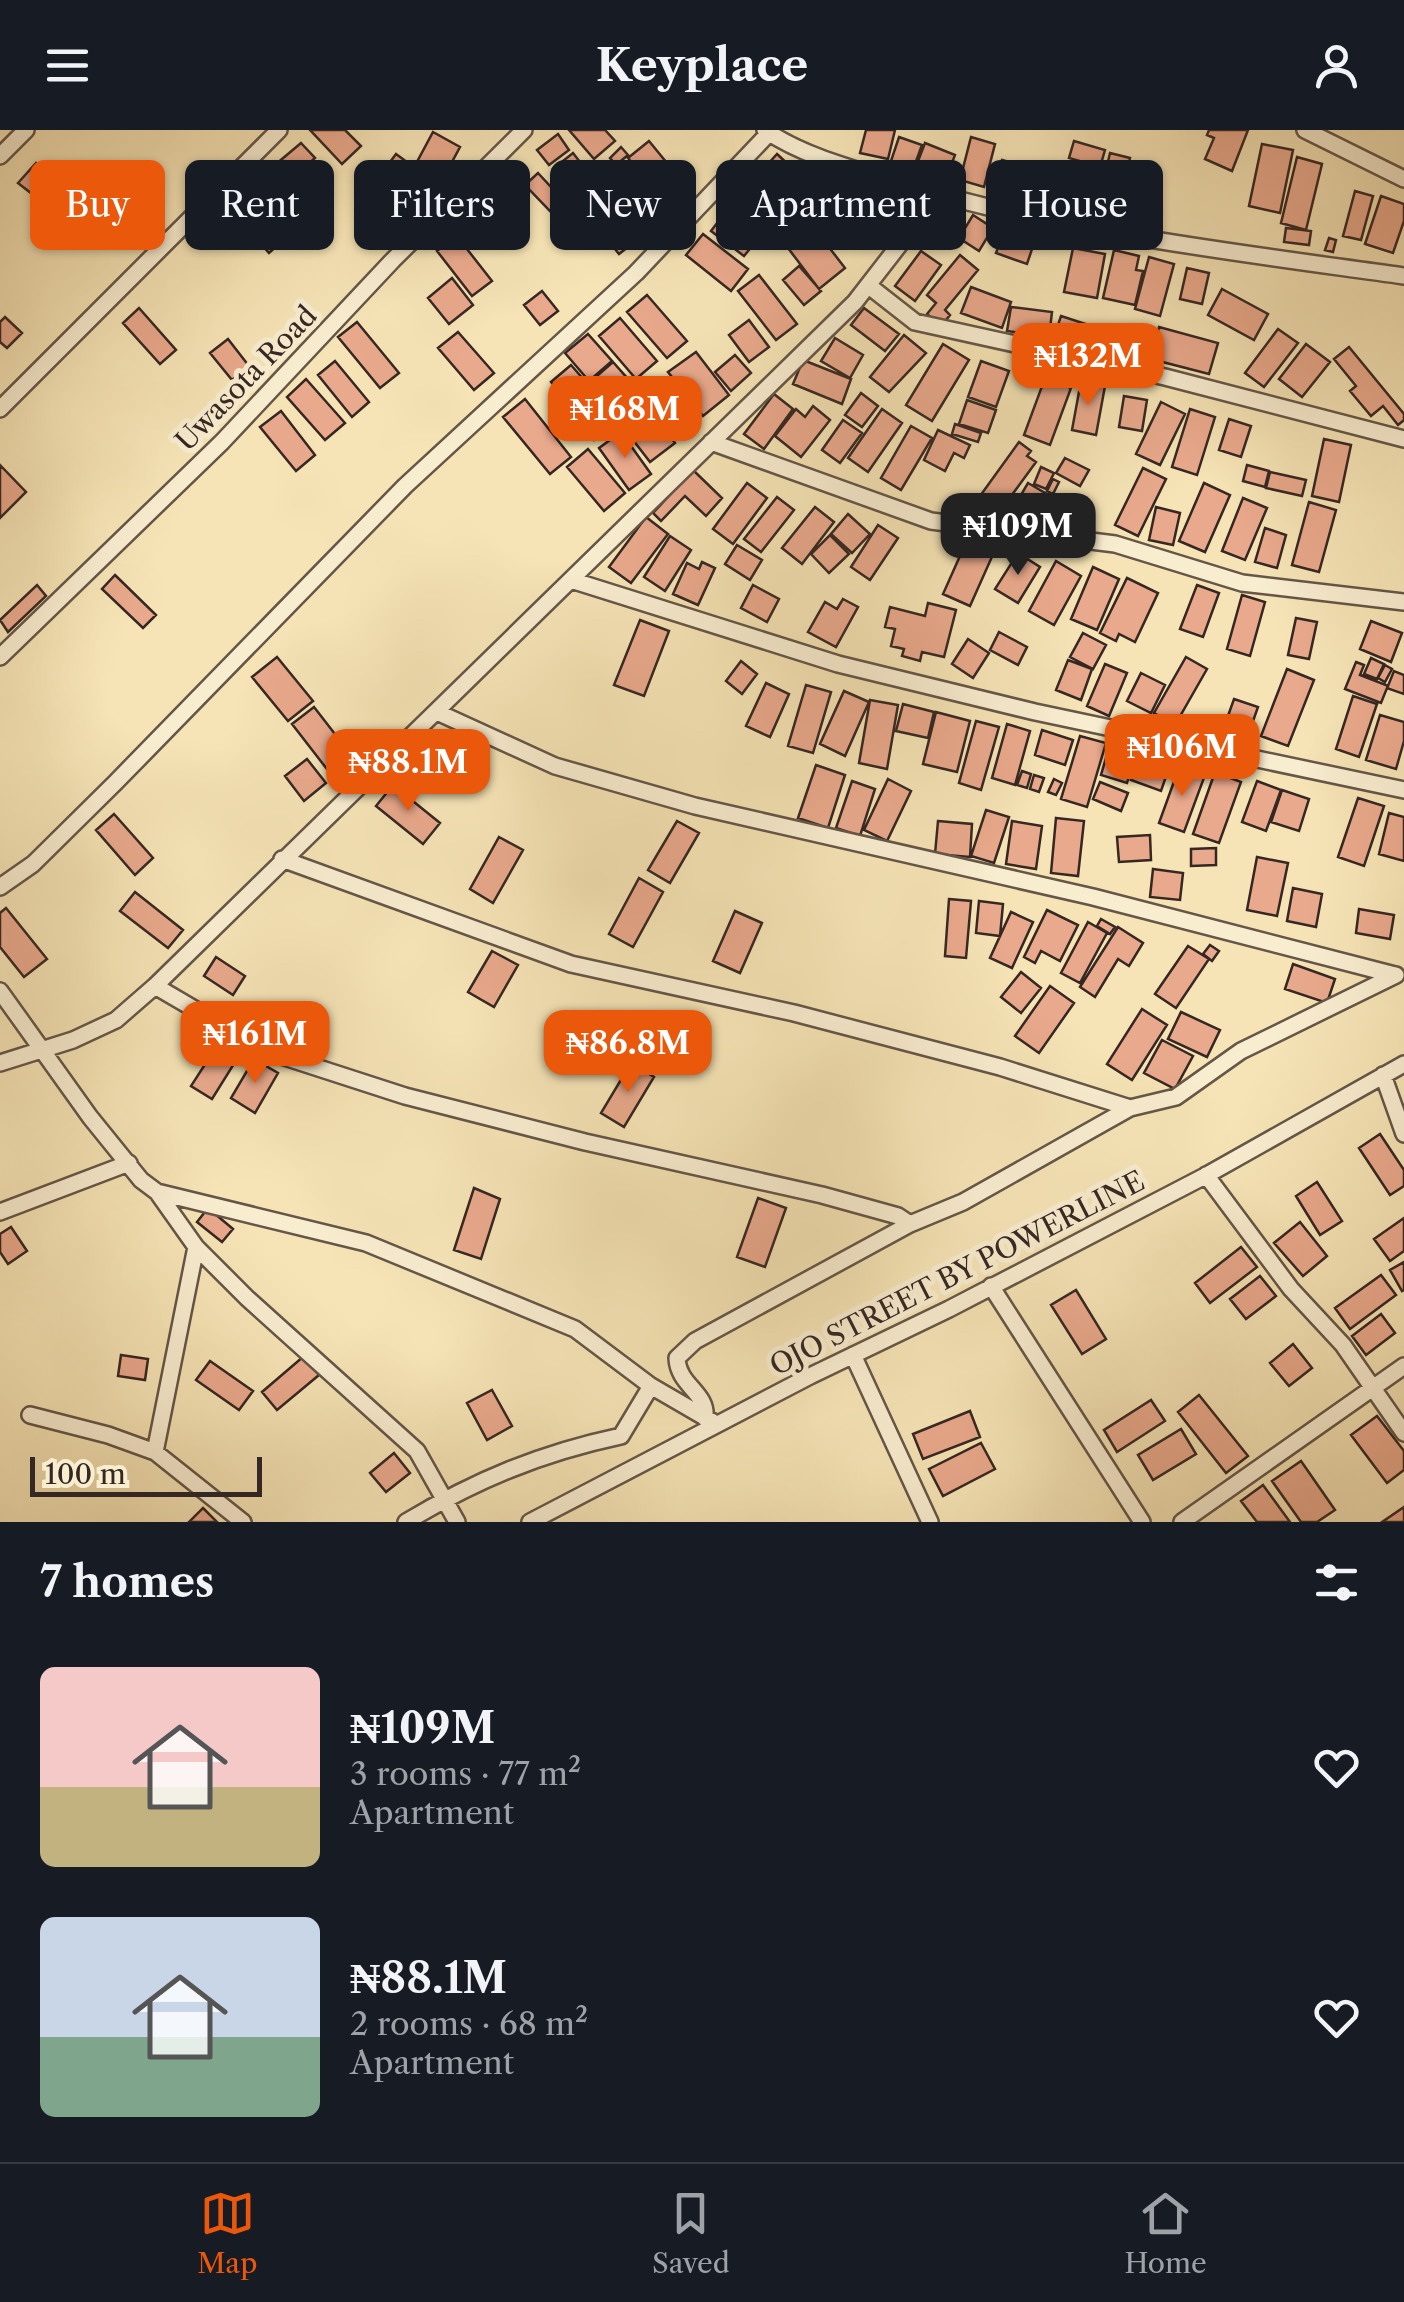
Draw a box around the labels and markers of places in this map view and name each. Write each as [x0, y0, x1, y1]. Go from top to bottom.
pin: ₦132M [1018, 323, 1158, 408]
pin: ₦168M [555, 376, 695, 461]
pin: ₦109M [948, 493, 1088, 578]
pin: ₦106M [1112, 714, 1252, 799]
pin: ₦88.1M [327, 729, 489, 814]
pin: ₦161M [185, 1001, 325, 1086]
pin: ₦86.8M [547, 1010, 709, 1095]

